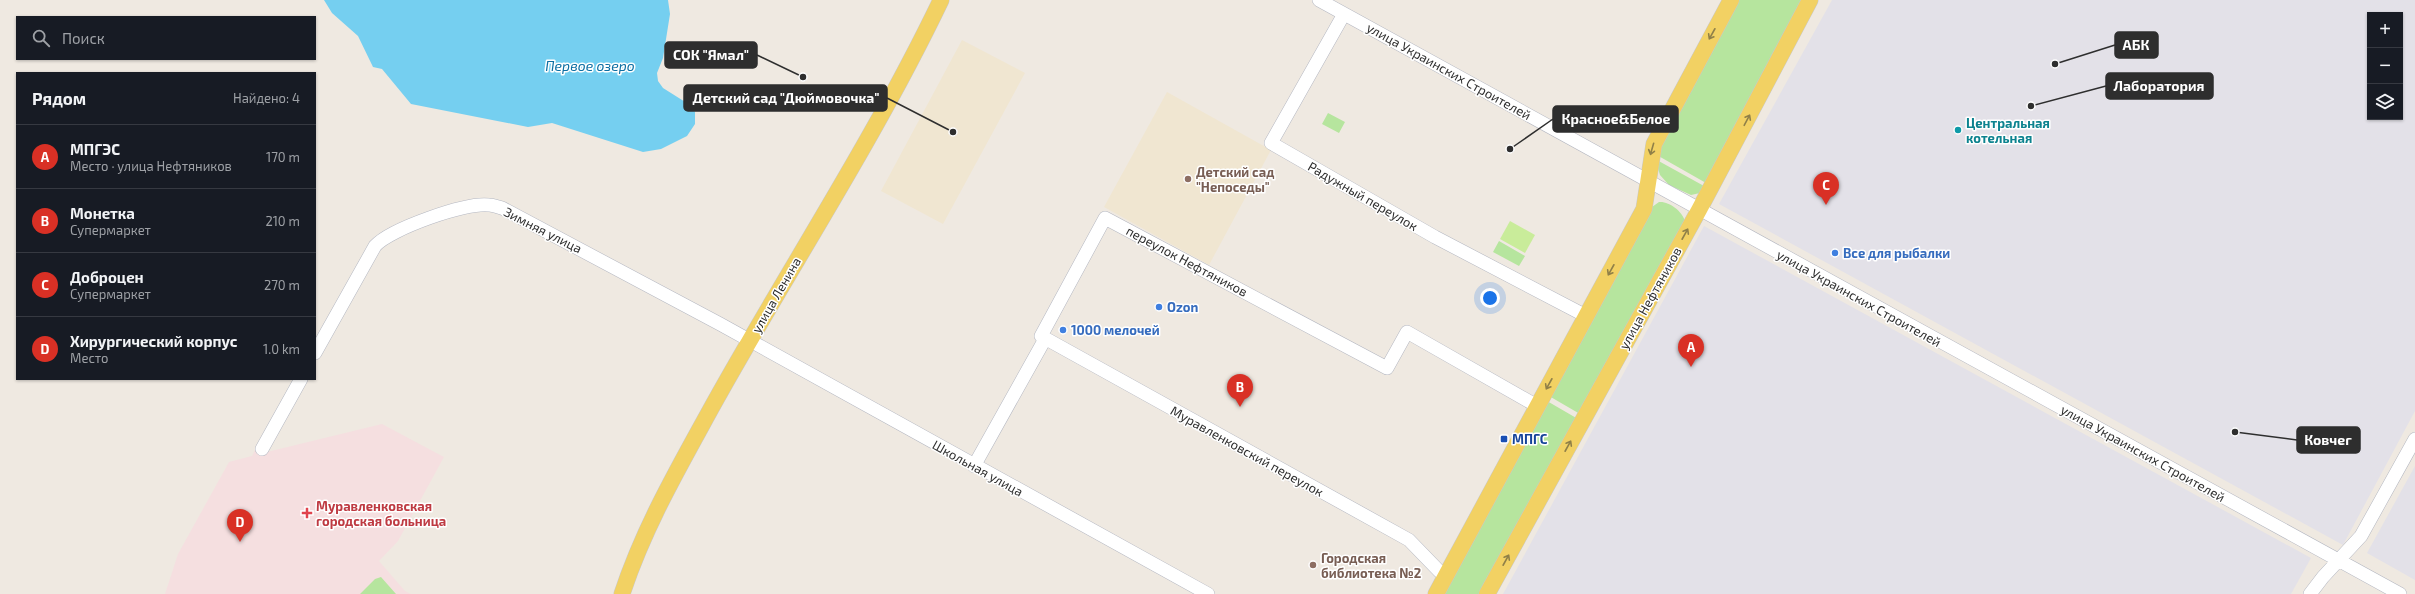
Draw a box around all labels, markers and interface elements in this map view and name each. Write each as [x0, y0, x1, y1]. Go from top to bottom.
map controls [2367, 12, 2403, 120]
button: + [2367, 12, 2403, 48]
search box [16, 16, 316, 60]
street label: улица Украинских Строителей [1364, 19, 1534, 123]
icon: search [30, 27, 52, 49]
one-way arrow [1708, 28, 1716, 40]
text: Поиск [62, 29, 105, 47]
callout: АБК [2115, 32, 2158, 58]
text: АБК [2123, 36, 2149, 53]
callout: СОК "Ямал" [665, 42, 757, 68]
text: СОК "Ямал" [673, 46, 749, 63]
button: − [2367, 48, 2403, 84]
water label: Первое озеро [545, 57, 635, 74]
callout: Лаборатория [2106, 73, 2213, 99]
text: Лаборатория [2114, 77, 2205, 94]
button: layers [2367, 84, 2403, 120]
callout: Детский сад "Дюймовочка" [684, 85, 887, 111]
text: Рядом [32, 88, 86, 108]
text: Детский сад "Дюймовочка" [693, 89, 879, 106]
text: Найдено: 4 [233, 90, 300, 106]
callout: Красное&Белое [1553, 106, 1678, 132]
text: Красное&Белое [1561, 110, 1671, 127]
one-way arrow [1743, 114, 1751, 126]
place label: Центральная котельная [1966, 115, 2050, 146]
marker: Центральная котельная [1953, 125, 1963, 135]
text: МПГЭС [70, 140, 120, 158]
one-way arrow [1648, 143, 1655, 156]
text: A [41, 149, 49, 165]
text: 170 m [266, 149, 300, 165]
text: Место · улица Нефтяников [70, 158, 232, 174]
street label: Радужный переулок [1305, 158, 1421, 234]
place label: Детский сад "Непоседы" [1196, 164, 1274, 195]
pin: C [1813, 172, 1839, 205]
marker: Детский сад "Непоседы" [1183, 174, 1193, 184]
street label: Зимняя улица [501, 203, 585, 257]
text: Монетка [70, 204, 135, 222]
text: B [41, 213, 49, 229]
text: 210 m [265, 213, 300, 229]
text: Супермаркет [70, 222, 151, 238]
street label: переулок Нефтяников [1123, 222, 1251, 300]
one-way arrow [1682, 228, 1690, 240]
street label: улица Нефтяников [1615, 244, 1685, 352]
place label: Все для рыбалки [1843, 245, 1950, 261]
street label: улица Украинских Строителей [1774, 246, 1944, 350]
marker: Все для рыбалки [1830, 248, 1840, 258]
street label: улица Ленина [748, 254, 804, 336]
one-way arrow [1607, 264, 1615, 276]
text: Доброцен [70, 268, 144, 286]
text: C [41, 277, 49, 293]
text: 270 m [264, 277, 300, 293]
text: Супермаркет [70, 286, 151, 302]
your location [1480, 288, 1500, 308]
place label: Ozon [1167, 299, 1198, 315]
marker: Ozon [1154, 302, 1164, 312]
place label: 1000 мелочей [1071, 322, 1160, 338]
marker: 1000 мелочей [1058, 325, 1068, 335]
text: Хирургический корпус [70, 332, 237, 350]
pin: A [1678, 334, 1704, 367]
text: D [41, 341, 49, 357]
text: 1.0 km [263, 341, 300, 357]
text: Место [70, 350, 109, 366]
pin: B [1227, 374, 1253, 407]
one-way arrow [1545, 378, 1552, 390]
street label: улица Украинских Строителей [2058, 401, 2228, 505]
street label: Муравленковский переулок [1168, 402, 1326, 500]
callout: Ковчег [2297, 427, 2360, 453]
place label: МПГС [1512, 431, 1548, 447]
text: Ковчег [2304, 431, 2352, 448]
marker: МПГС [1499, 434, 1509, 444]
street label: Школьная улица [930, 436, 1026, 500]
one-way arrow [1565, 440, 1573, 452]
place label: Муравленковская городская больница [316, 498, 446, 529]
marker: Муравленковская городская больница [301, 507, 313, 519]
pin: D [227, 509, 253, 542]
place label: Городская библиотека №2 [1321, 550, 1421, 581]
one-way arrow [1502, 554, 1510, 566]
marker: Городская библиотека №2 [1308, 560, 1318, 570]

